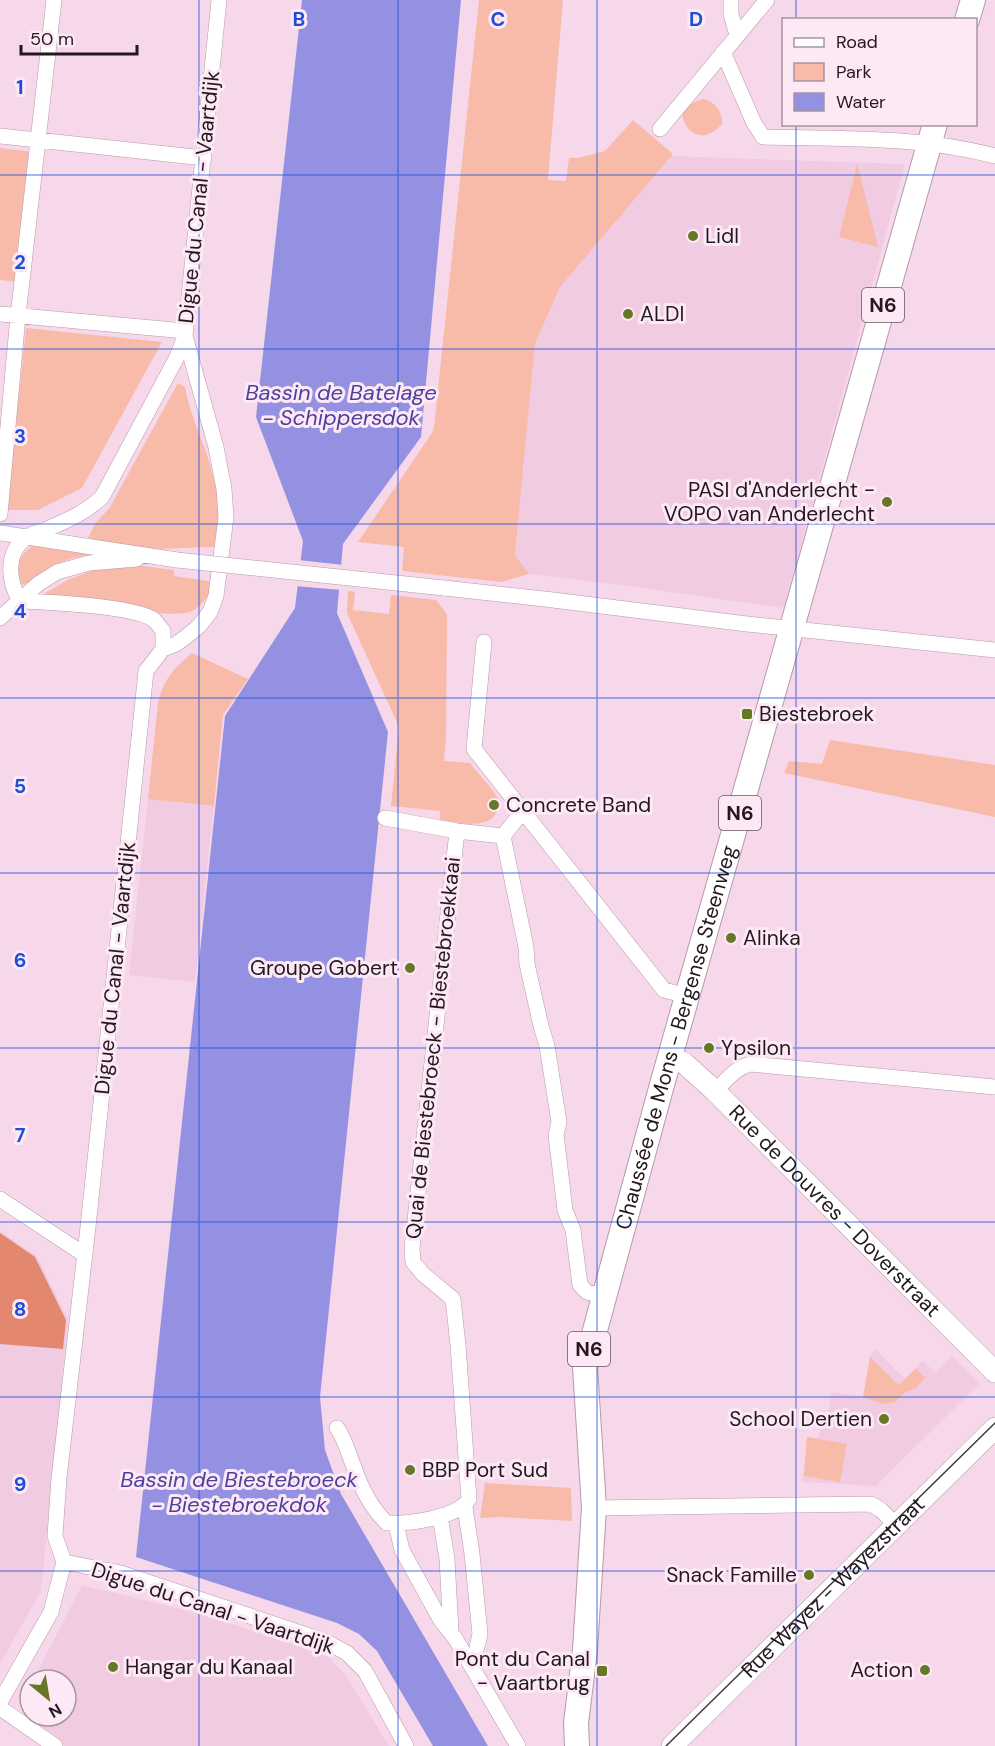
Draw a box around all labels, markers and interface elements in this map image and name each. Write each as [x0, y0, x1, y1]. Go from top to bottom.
text: B [293, 6, 305, 32]
text: C [491, 6, 505, 32]
text: D [689, 6, 703, 32]
scale bar [21, 18, 136, 56]
legend [782, 18, 977, 126]
text: 50 m [30, 27, 74, 51]
text: Road [836, 30, 878, 54]
text: Park [836, 60, 872, 84]
street label: Digue du Canal - Vaartdijk [172, 69, 226, 325]
text: 1 [16, 74, 24, 100]
text: Water [836, 90, 886, 114]
place label: Lidl [705, 222, 739, 250]
marker: Lidl [686, 229, 700, 243]
text: 2 [14, 249, 26, 275]
road number: N6 [862, 288, 904, 322]
place label: ALDI [640, 300, 684, 328]
marker: ALDI [621, 307, 635, 321]
water label: Bassin de Batelage - Schippersdok [245, 378, 437, 432]
text: 3 [14, 423, 26, 449]
place label: PASI d'Anderlecht - VOPO van Anderlecht [664, 476, 875, 528]
marker: PASI d'Anderlecht - VOPO van Anderlecht [880, 495, 894, 509]
text: 4 [14, 598, 27, 624]
place label: Biestebroek [759, 700, 874, 728]
marker: Biestebroek [740, 707, 754, 721]
text: 5 [14, 773, 26, 799]
place label: Concrete Band [506, 791, 651, 819]
road number: N6 [719, 796, 761, 830]
marker: Concrete Band [487, 798, 501, 812]
street label: Digue du Canal - Vaartdijk [88, 840, 142, 1096]
street label: Chaussée de Mons - Bergense Steenweg [609, 842, 743, 1233]
street label: Quai de Biestebroeck - Biestebroekkaai [399, 856, 467, 1240]
place label: Alinka [743, 924, 801, 952]
marker: Alinka [724, 931, 738, 945]
text: 6 [14, 947, 26, 973]
place label: Groupe Gobert [250, 954, 398, 982]
marker: Groupe Gobert [403, 961, 417, 975]
place label: Ypsilon [721, 1034, 791, 1062]
marker: Ypsilon [702, 1041, 716, 1055]
street label: Rue de Douvres - Doverstraat [723, 1099, 946, 1323]
text: 7 [15, 1122, 26, 1148]
text: 8 [14, 1296, 26, 1322]
road number: N6 [568, 1332, 610, 1366]
place label: School Dertien [729, 1405, 872, 1433]
marker: School Dertien [877, 1412, 891, 1426]
place label: BBP Port Sud [422, 1456, 548, 1484]
marker: BBP Port Sud [403, 1463, 417, 1477]
water label: Bassin de Biestebroeck - Biestebroekdok [120, 1465, 359, 1519]
text: 9 [14, 1471, 26, 1497]
street label: Rue Wayez - Wayezstraat [735, 1491, 931, 1684]
street label: Digue du Canal - Vaartdijk [88, 1555, 339, 1661]
place label: Snack Famille [666, 1561, 797, 1589]
marker: Snack Famille [802, 1568, 816, 1582]
place label: Pont du Canal - Vaartbrug [455, 1645, 590, 1697]
place label: Hangar du Kanaal [125, 1653, 293, 1681]
place label: Action [850, 1656, 913, 1684]
marker: Hangar du Kanaal [106, 1660, 120, 1674]
marker: Action [918, 1663, 932, 1677]
marker: Pont du Canal - Vaartbrug [595, 1664, 609, 1678]
north arrow [18, 1668, 78, 1728]
text: N [45, 1699, 66, 1723]

